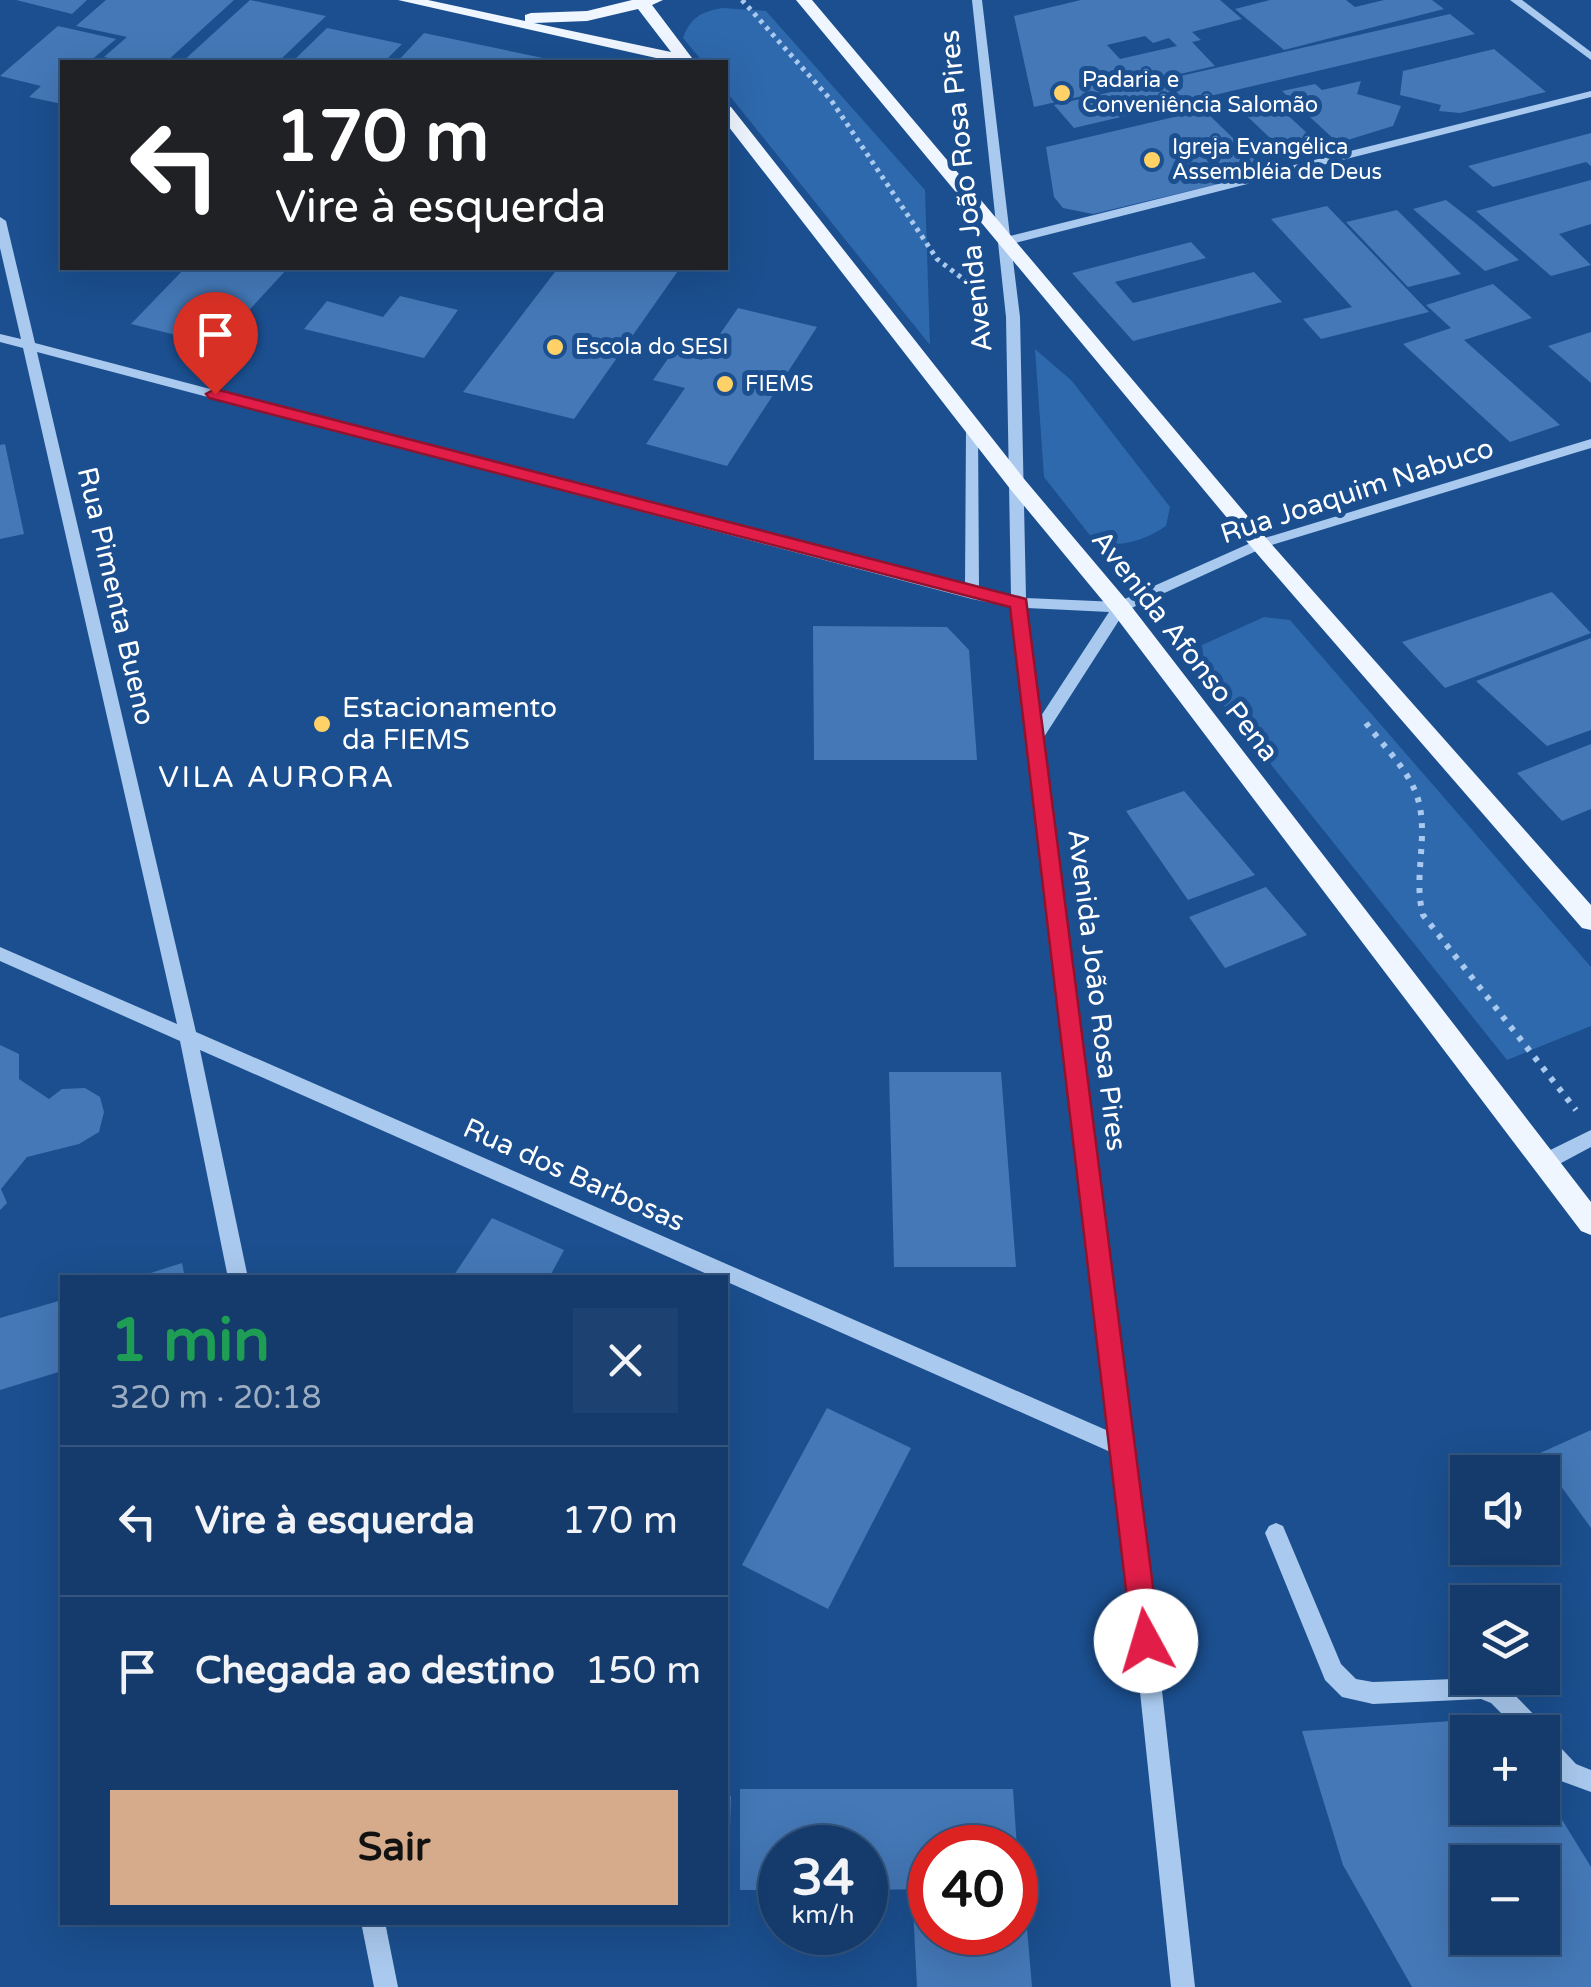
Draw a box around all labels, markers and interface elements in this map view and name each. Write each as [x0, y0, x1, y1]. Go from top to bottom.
street label: Avenida João Rosa Pires [932, 28, 1000, 354]
place label: Padaria e Conveniência Salomão [1082, 67, 1318, 118]
marker: Padaria e Conveniência Salomão [1051, 82, 1073, 104]
text: 170 m [275, 96, 489, 180]
icon: left [110, 100, 240, 230]
place label: Igreja Evangélica Assembléia de Deus [1172, 134, 1382, 185]
marker: Igreja Evangélica Assembléia de Deus [1141, 149, 1163, 171]
text: Vire à esquerda [275, 181, 606, 235]
pin [173, 292, 258, 395]
icon: arrive [188, 307, 243, 362]
place label: Escola do SESI [575, 334, 728, 360]
marker: Escola do SESI [544, 336, 566, 358]
place label: FIEMS [745, 371, 814, 397]
marker: FIEMS [714, 373, 736, 395]
street label: Rua Joaquim Nabuco [1216, 431, 1498, 551]
street label: Rua Pimenta Bueno [70, 464, 162, 728]
street label: Avenida Afonso Pena [1084, 524, 1286, 768]
place label: Estacionamento da FIEMS [342, 691, 557, 757]
marker: Estacionamento da FIEMS [311, 713, 333, 735]
district label: VILA AURORA [158, 759, 396, 796]
street label: Avenida João Rosa Pires [1060, 827, 1134, 1153]
street label: Rua dos Barbosas [458, 1111, 690, 1239]
text: 1 min [110, 1305, 270, 1377]
button: close [573, 1308, 678, 1413]
text: 320 m · 20:18 [110, 1379, 322, 1417]
map controls [1450, 1455, 1560, 1955]
button: sound [1450, 1455, 1560, 1565]
icon: left [110, 1494, 165, 1549]
text: Vire à esquerda [195, 1498, 475, 1544]
text: 170 m [562, 1498, 678, 1544]
button: layers [1450, 1585, 1560, 1695]
position arrow [1094, 1589, 1198, 1693]
icon: arrive [110, 1644, 165, 1699]
text: Chegada ao destino [195, 1648, 555, 1694]
text: 150 m [585, 1648, 701, 1694]
button: + [1450, 1715, 1560, 1825]
button: Sair [110, 1790, 678, 1905]
speed limit sign: 40 [908, 1825, 1038, 1955]
button: − [1450, 1845, 1560, 1955]
text: 34 [792, 1848, 854, 1908]
text: km/h [792, 1900, 854, 1930]

